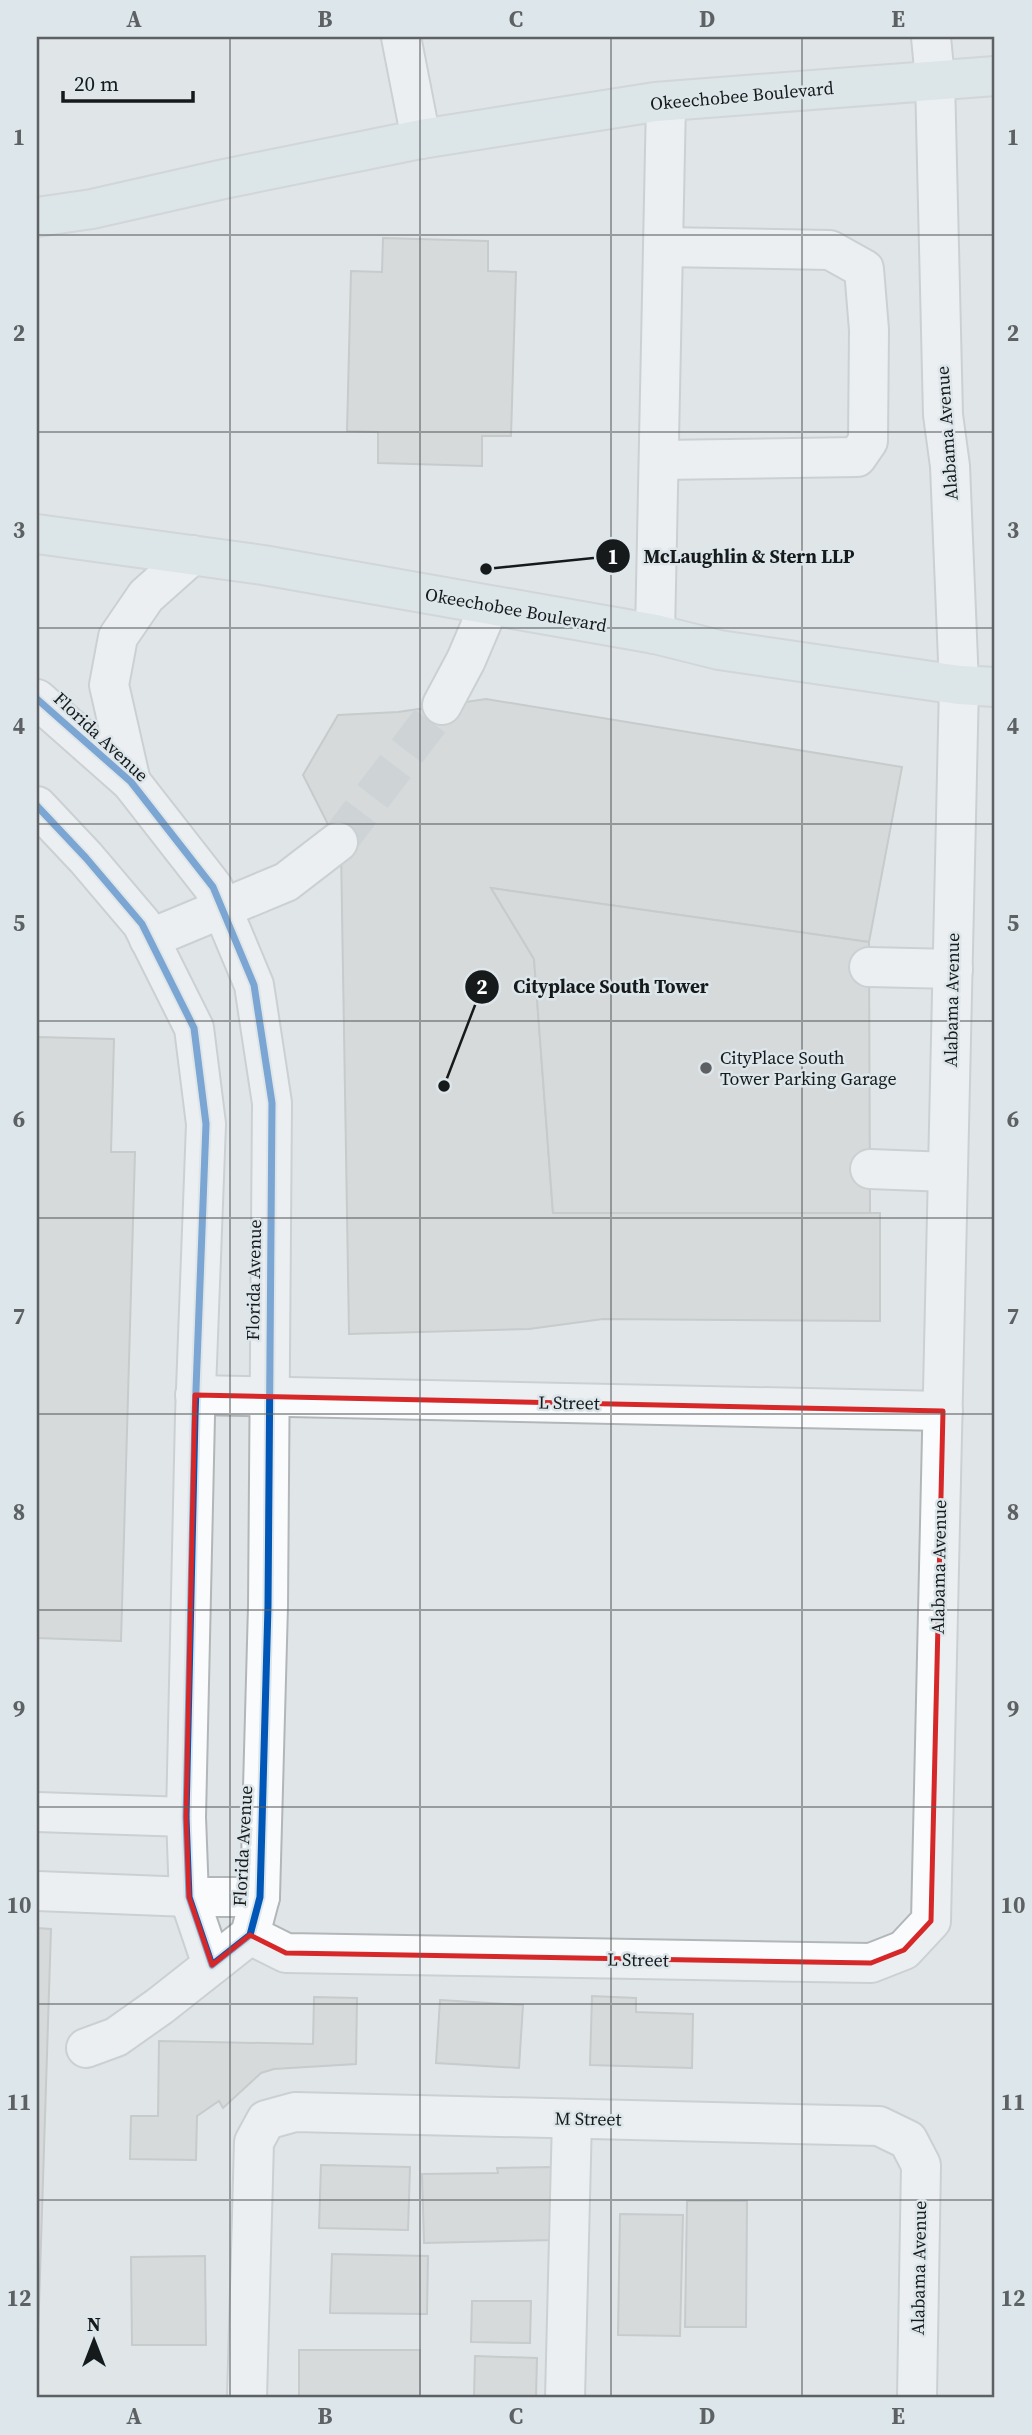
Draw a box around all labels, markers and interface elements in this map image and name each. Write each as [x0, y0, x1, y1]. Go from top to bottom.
text: A [126, 3, 142, 35]
text: B [318, 3, 333, 35]
text: C [509, 3, 523, 35]
text: D [699, 3, 715, 35]
text: E [891, 3, 905, 35]
scale bar [63, 60, 192, 104]
text: 20 m [74, 69, 119, 98]
street label: Okeechobee Boulevard [649, 75, 835, 116]
text: 1 [13, 121, 25, 153]
text: 1 [1007, 121, 1019, 153]
text: 2 [13, 317, 25, 349]
text: 2 [1007, 317, 1019, 349]
street label: Alabama Avenue [929, 365, 964, 501]
text: 3 [13, 514, 25, 546]
text: 3 [1007, 514, 1019, 546]
callout: McLaughlin & Stern LLP [595, 536, 869, 576]
text: 1 [607, 542, 619, 571]
text: McLaughlin & Stern LLP [644, 543, 855, 569]
street label: Okeechobee Boulevard [423, 581, 609, 638]
street label: Florida Avenue [49, 686, 154, 787]
text: 4 [13, 710, 25, 742]
text: 4 [1007, 710, 1019, 742]
text: 5 [13, 907, 25, 939]
text: 5 [1007, 907, 1019, 939]
street label: Alabama Avenue [938, 933, 965, 1067]
callout: Cityplace South Tower [464, 967, 722, 1007]
text: 2 [476, 972, 488, 1001]
text: Cityplace South Tower [513, 973, 709, 999]
place label: CityPlace South Tower Parking Garage [720, 1045, 897, 1091]
marker: CityPlace South Tower Parking Garage [698, 1060, 714, 1076]
text: 6 [13, 1103, 25, 1135]
text: 6 [1007, 1103, 1019, 1135]
street label: Florida Avenue [240, 1219, 267, 1341]
text: 7 [13, 1300, 25, 1332]
text: 7 [1007, 1300, 1019, 1332]
street label: L Street [538, 1389, 600, 1416]
text: 8 [13, 1496, 25, 1528]
text: 8 [1007, 1496, 1019, 1528]
street label: Alabama Avenue [925, 1500, 952, 1634]
text: 9 [13, 1693, 25, 1725]
text: 9 [1007, 1693, 1019, 1725]
street label: Florida Avenue [227, 1785, 258, 1907]
text: 10 [7, 1889, 31, 1921]
text: 10 [1001, 1889, 1025, 1921]
street label: L Street [607, 1946, 669, 1973]
text: 11 [7, 2086, 31, 2118]
text: 11 [1001, 2086, 1025, 2118]
street label: M Street [554, 2105, 622, 2132]
street label: Alabama Avenue [905, 2201, 932, 2335]
text: 12 [7, 2282, 31, 2314]
text: 12 [1001, 2282, 1025, 2314]
north arrow [60, 2306, 130, 2376]
text: N [87, 2311, 101, 2337]
text: A [126, 2400, 142, 2432]
text: B [318, 2400, 333, 2432]
text: C [509, 2400, 523, 2432]
text: D [699, 2400, 715, 2432]
text: E [891, 2400, 905, 2432]

